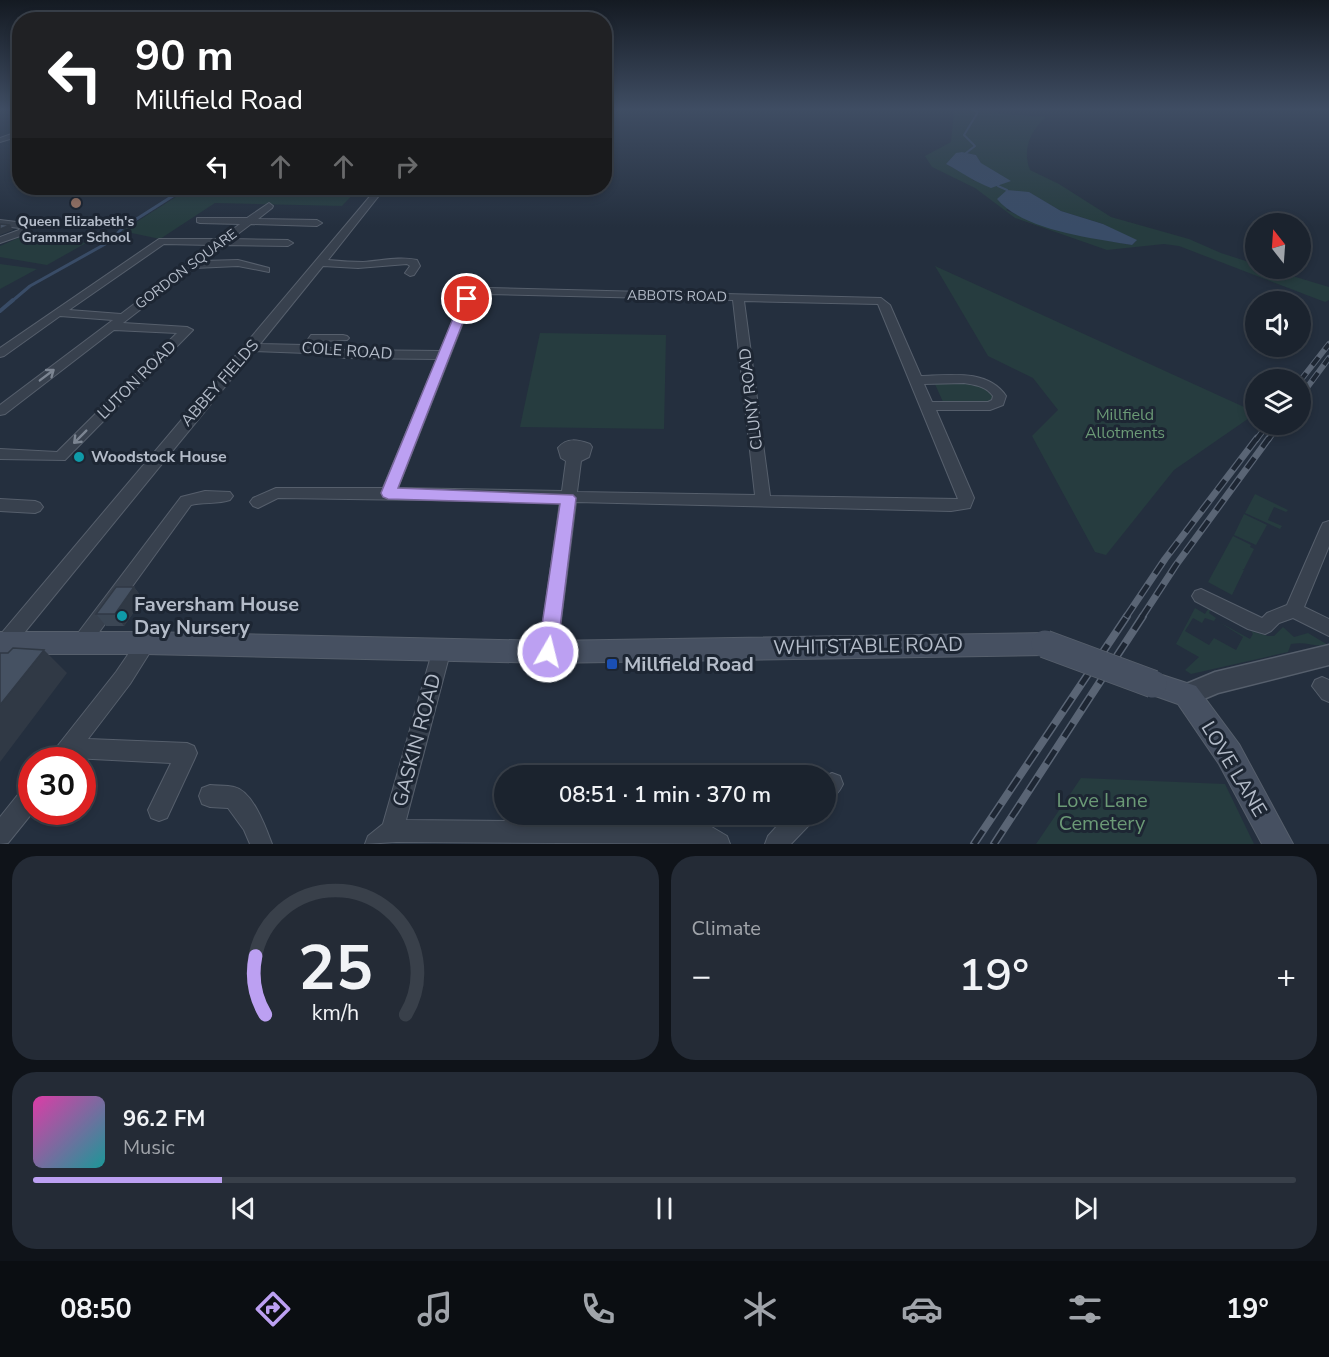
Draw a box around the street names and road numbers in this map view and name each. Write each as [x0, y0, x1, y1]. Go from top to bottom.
street label: GORDON SQUARE [131, 225, 241, 313]
street label: ABBOTS ROAD [627, 286, 727, 306]
street label: ABBEY FIELDS [176, 335, 264, 431]
street label: LUTON ROAD [93, 336, 181, 424]
street label: COLE ROAD [301, 337, 393, 365]
street label: CLUNY ROAD [734, 347, 768, 451]
street label: WHITSTABLE ROAD [773, 631, 963, 661]
street label: GASKIN ROAD [386, 671, 448, 809]
street label: LOVE LANE [1195, 716, 1273, 822]

